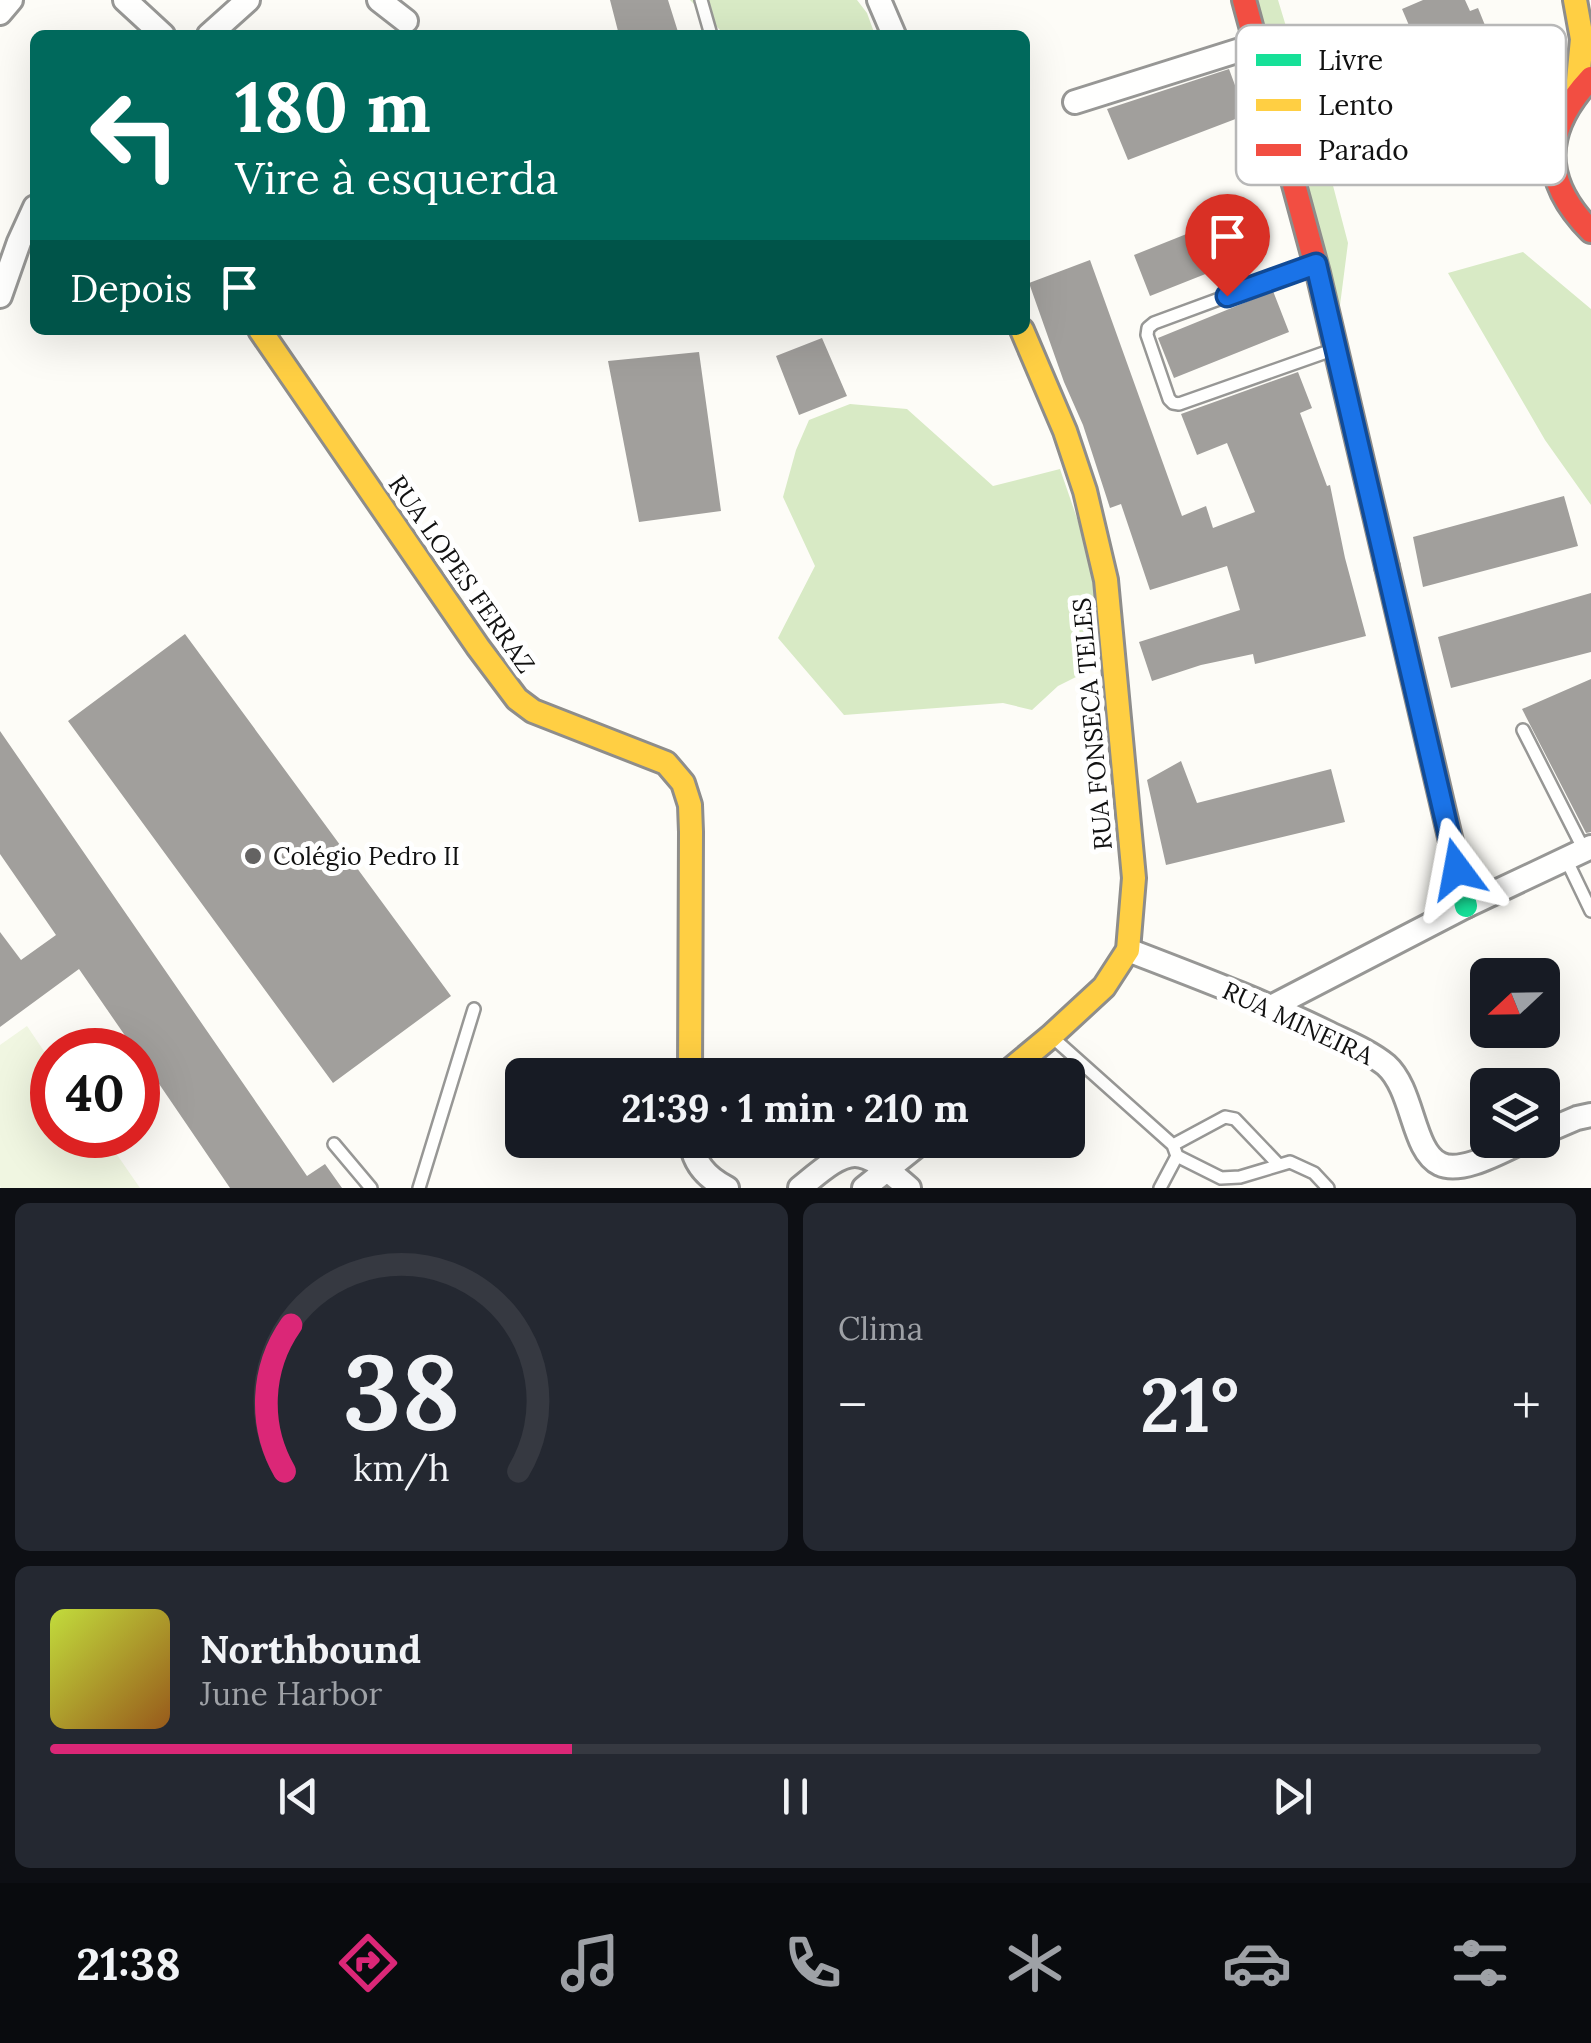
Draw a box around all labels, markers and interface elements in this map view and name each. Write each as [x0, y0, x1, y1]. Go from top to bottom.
legend [1236, 25, 1566, 185]
text: Livre [1318, 42, 1383, 78]
text: 180 m [235, 62, 431, 151]
icon: left [70, 70, 200, 200]
text: Lento [1318, 87, 1393, 123]
text: Parado [1318, 132, 1409, 168]
text: Vire à esquerda [235, 149, 559, 206]
pin [1185, 194, 1270, 297]
icon: arrive [1200, 209, 1255, 264]
icon: arrive [212, 260, 267, 315]
text: Depois [70, 264, 192, 312]
street label: RUA LOPES FERRAZ [382, 469, 542, 679]
street label: RUA FONSECA TELES [1065, 597, 1119, 851]
position arrow [1405, 817, 1509, 921]
place label: Colégio Pedro II [273, 840, 460, 872]
marker: Colégio Pedro II [242, 845, 264, 867]
north arrow [1470, 958, 1560, 1048]
map controls [1470, 958, 1560, 1158]
street label: RUA MINEIRA [1217, 974, 1379, 1072]
speed limit sign: 40 [30, 1028, 160, 1158]
button: layers [1470, 1068, 1560, 1158]
text: 21:39 · 1 min · 210 m [621, 1084, 969, 1132]
text: Clima [838, 1308, 923, 1349]
text: 38 [343, 1324, 460, 1457]
text: 21° [1140, 1357, 1239, 1453]
text: − [838, 1370, 867, 1440]
text: + [1512, 1370, 1541, 1440]
text: km/h [353, 1445, 450, 1491]
text: Northbound [200, 1625, 421, 1673]
text: June Harbor [200, 1673, 382, 1714]
icon: previous [271, 1769, 326, 1824]
icon: pause [768, 1769, 823, 1824]
icon: next [1265, 1769, 1320, 1824]
icon: directions [333, 1928, 403, 1998]
icon: music [555, 1928, 625, 1998]
icon: phone [778, 1928, 848, 1998]
icon: climate [1000, 1928, 1070, 1998]
icon: car [1222, 1928, 1292, 1998]
icon: filters [1445, 1928, 1515, 1998]
text: 21:38 [76, 1935, 181, 1992]

